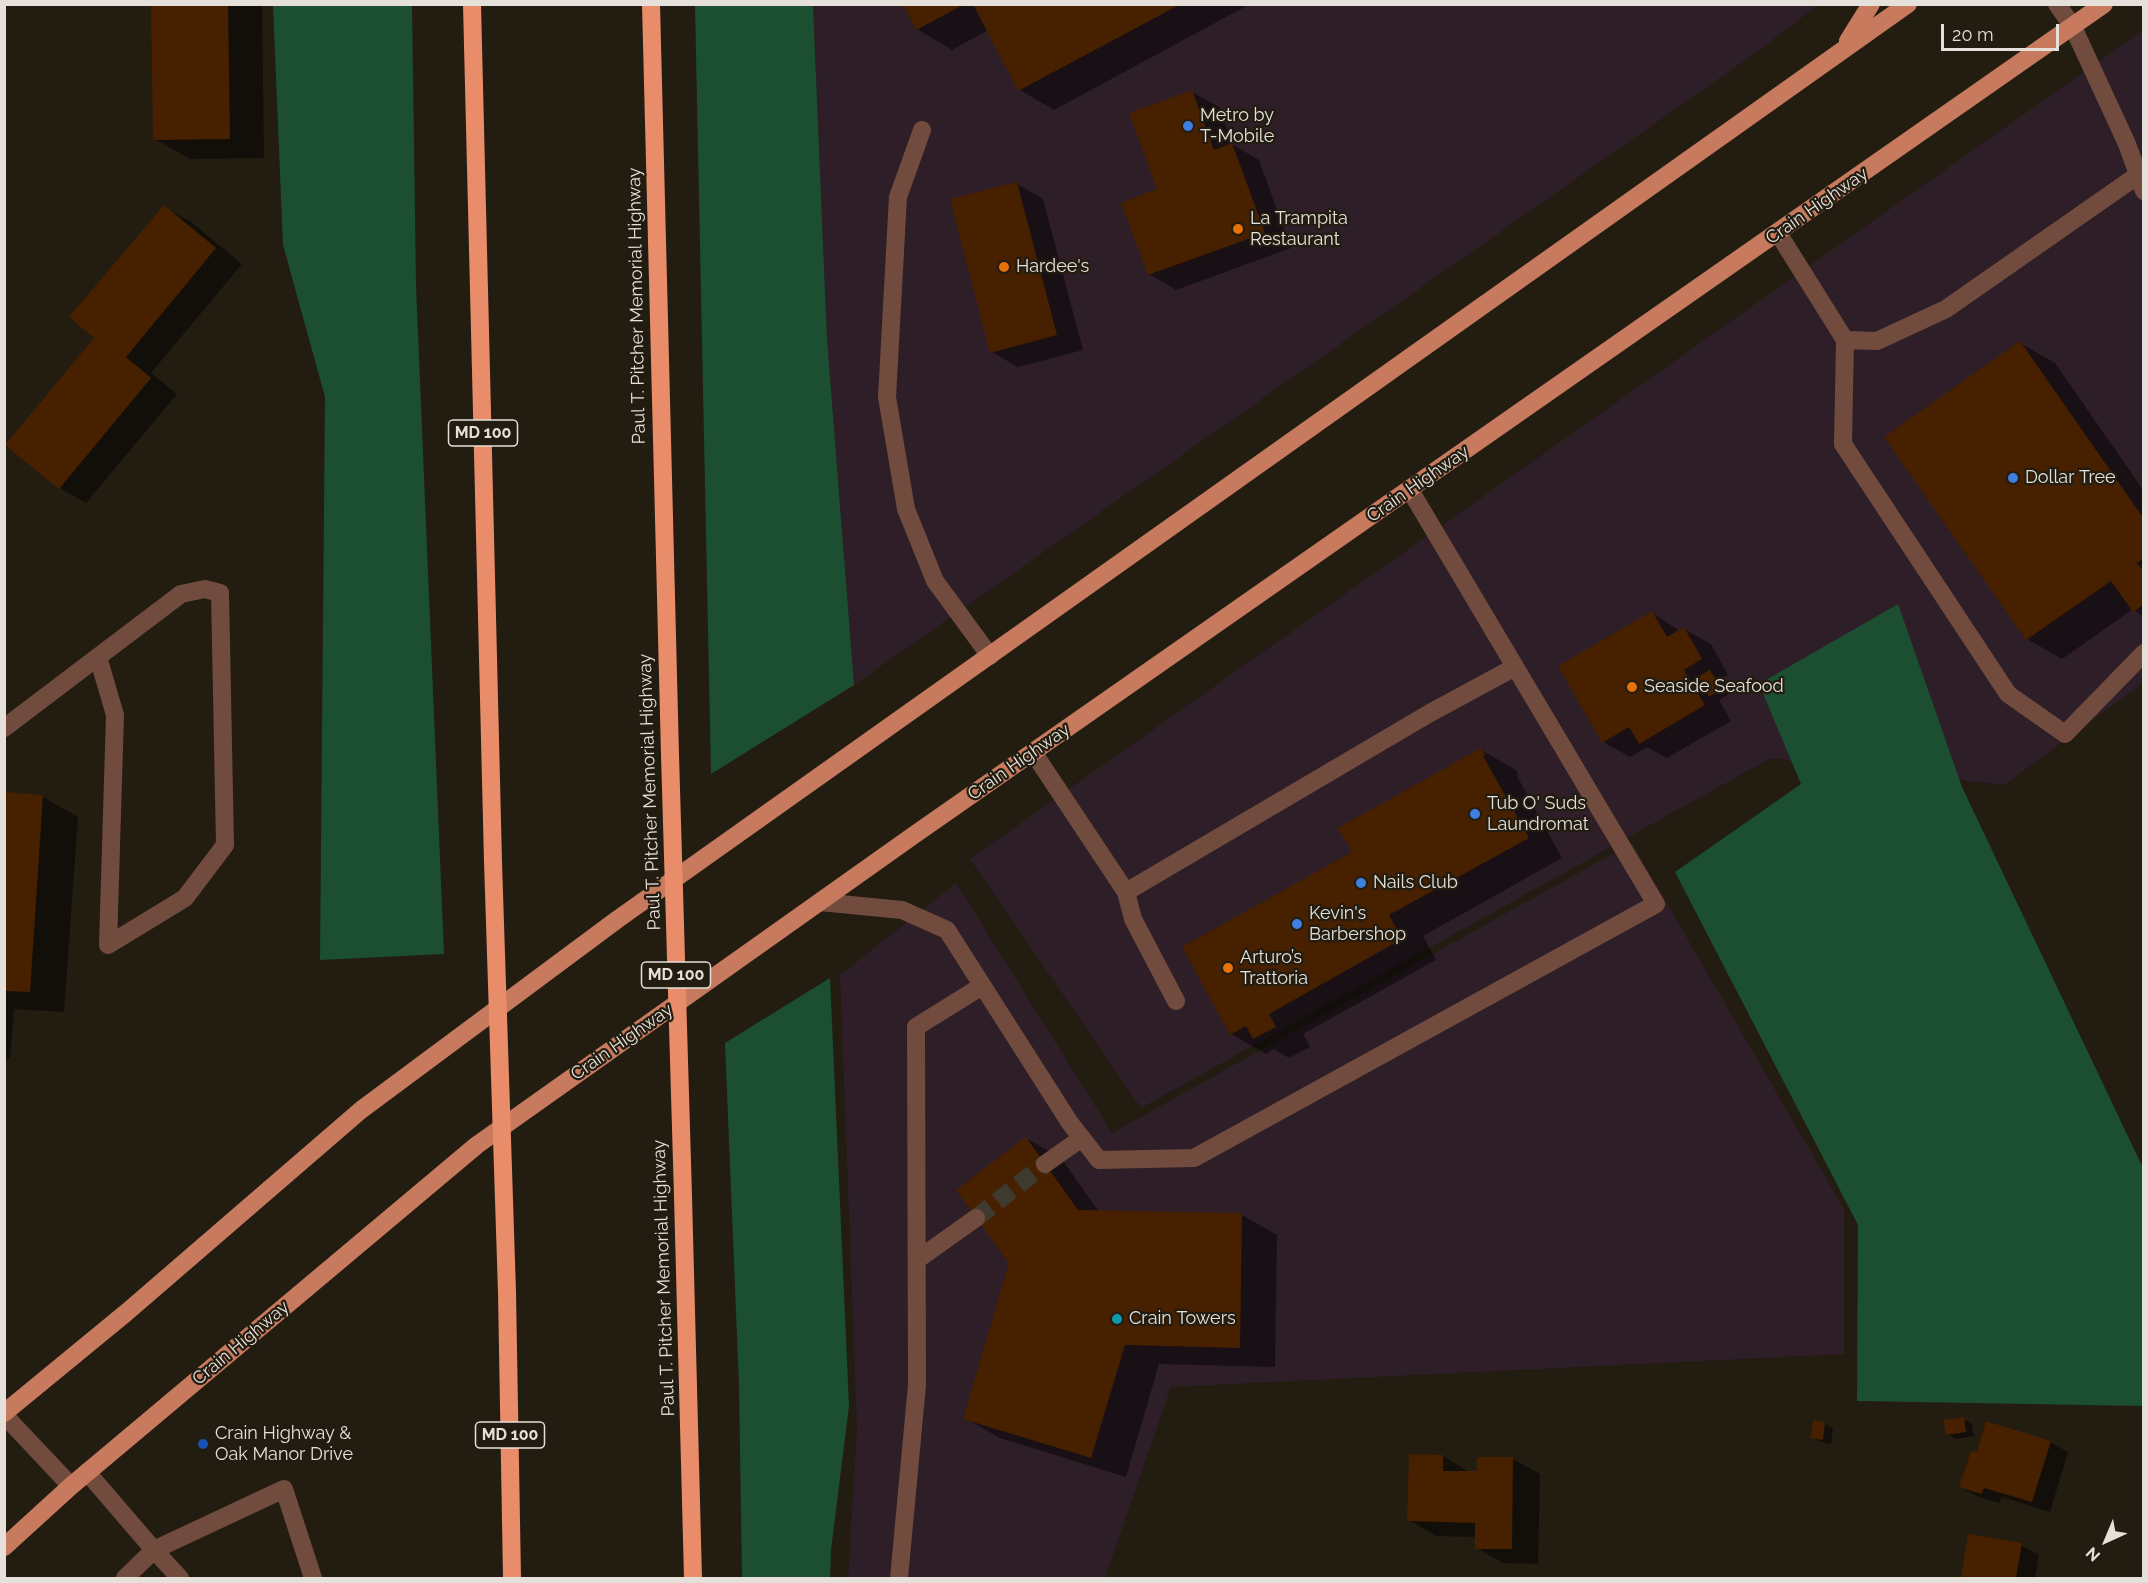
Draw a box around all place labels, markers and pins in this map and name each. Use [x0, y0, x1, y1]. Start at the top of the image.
place label: Metro by T-Mobile [1200, 105, 1274, 148]
marker: Metro by T-Mobile [1181, 119, 1195, 133]
place label: La Trampita Restaurant [1250, 208, 1348, 250]
marker: La Trampita Restaurant [1231, 222, 1245, 236]
place label: Hardee's [1016, 256, 1089, 278]
marker: Hardee's [997, 260, 1011, 274]
place label: Dollar Tree [2025, 467, 2116, 489]
marker: Dollar Tree [2006, 471, 2020, 485]
place label: Seaside Seafood [1644, 676, 1784, 698]
marker: Seaside Seafood [1625, 680, 1639, 694]
place label: Tub O' Suds Laundromat [1487, 793, 1589, 836]
marker: Tub O' Suds Laundromat [1468, 807, 1482, 821]
place label: Nails Club [1373, 872, 1458, 894]
marker: Nails Club [1354, 876, 1368, 890]
place label: Kevin's Barbershop [1309, 903, 1406, 946]
marker: Kevin's Barbershop [1290, 917, 1304, 931]
place label: Arturo’s Trattoria [1240, 947, 1308, 990]
marker: Arturo’s Trattoria [1221, 961, 1235, 975]
place label: Crain Towers [1129, 1308, 1236, 1330]
marker: Crain Towers [1110, 1312, 1124, 1326]
place label: Crain Highway & Oak Manor Drive [215, 1423, 353, 1466]
marker: Crain Highway & Oak Manor Drive [196, 1437, 210, 1451]

